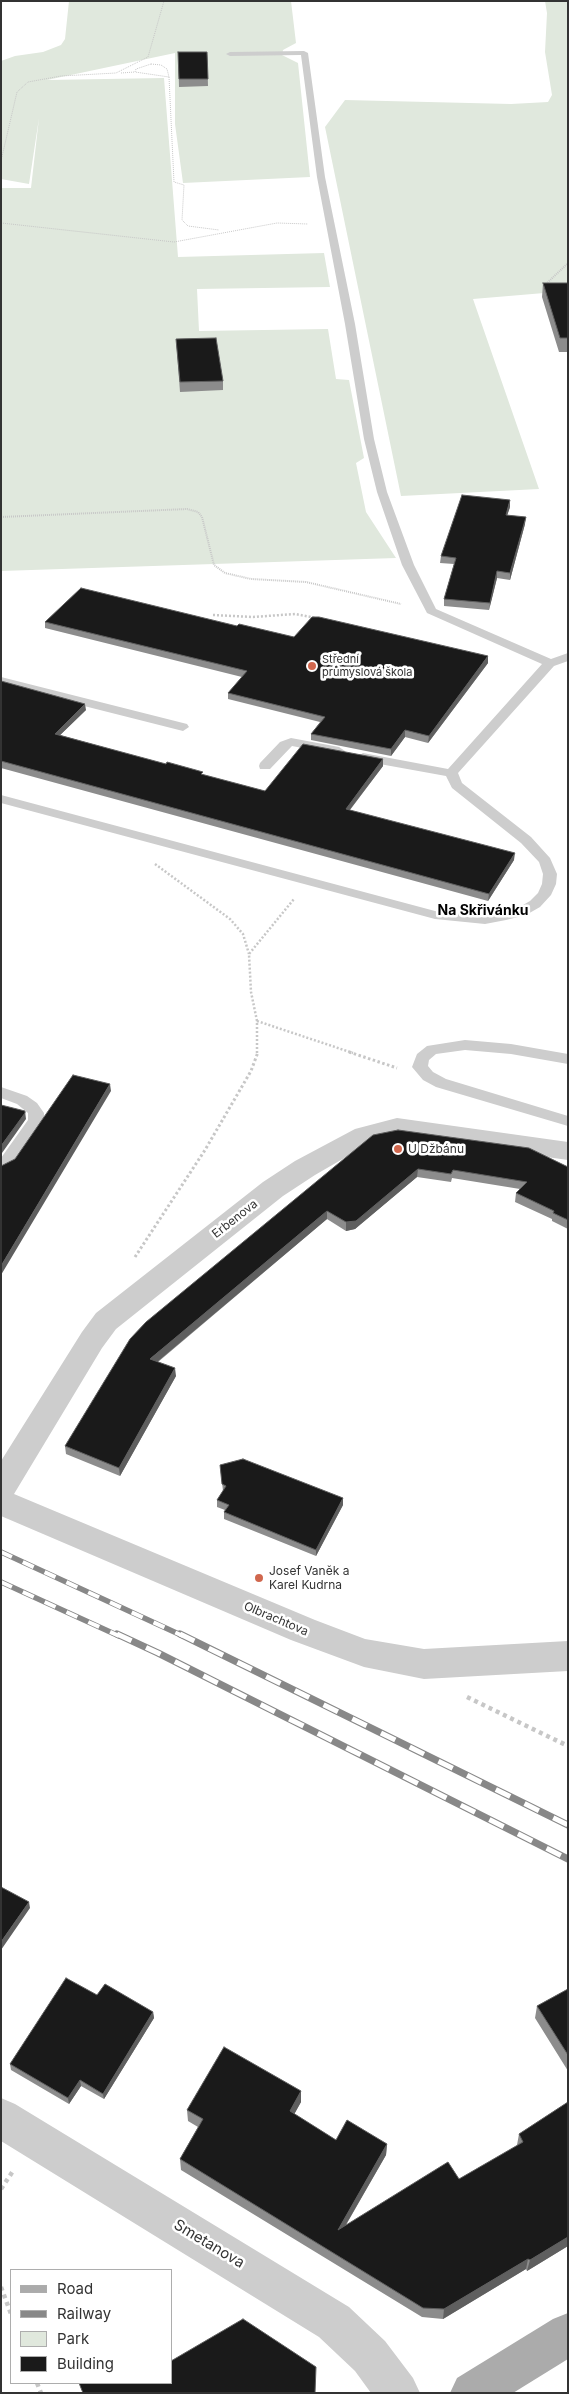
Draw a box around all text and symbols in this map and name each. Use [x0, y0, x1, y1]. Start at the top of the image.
place label: Střední průmyslová škola [322, 653, 412, 679]
marker: Střední průmyslová škola [306, 660, 318, 672]
district label: Na Skřivánku [438, 903, 528, 919]
place label: U Džbánu [408, 1142, 464, 1156]
marker: U Džbánu [392, 1143, 404, 1155]
street label: Erbenova [209, 1197, 261, 1241]
place label: Josef Vaněk a Karel Kudrna [269, 1564, 349, 1592]
marker: Josef Vaněk a Karel Kudrna [253, 1572, 265, 1584]
street label: Olbrachtova [242, 1599, 310, 1639]
street label: Smetanova [170, 2216, 248, 2272]
legend [10, 2269, 172, 2384]
text: Road [57, 2279, 93, 2298]
text: Railway [57, 2304, 111, 2323]
text: Park [57, 2329, 89, 2348]
text: Building [57, 2354, 114, 2373]

